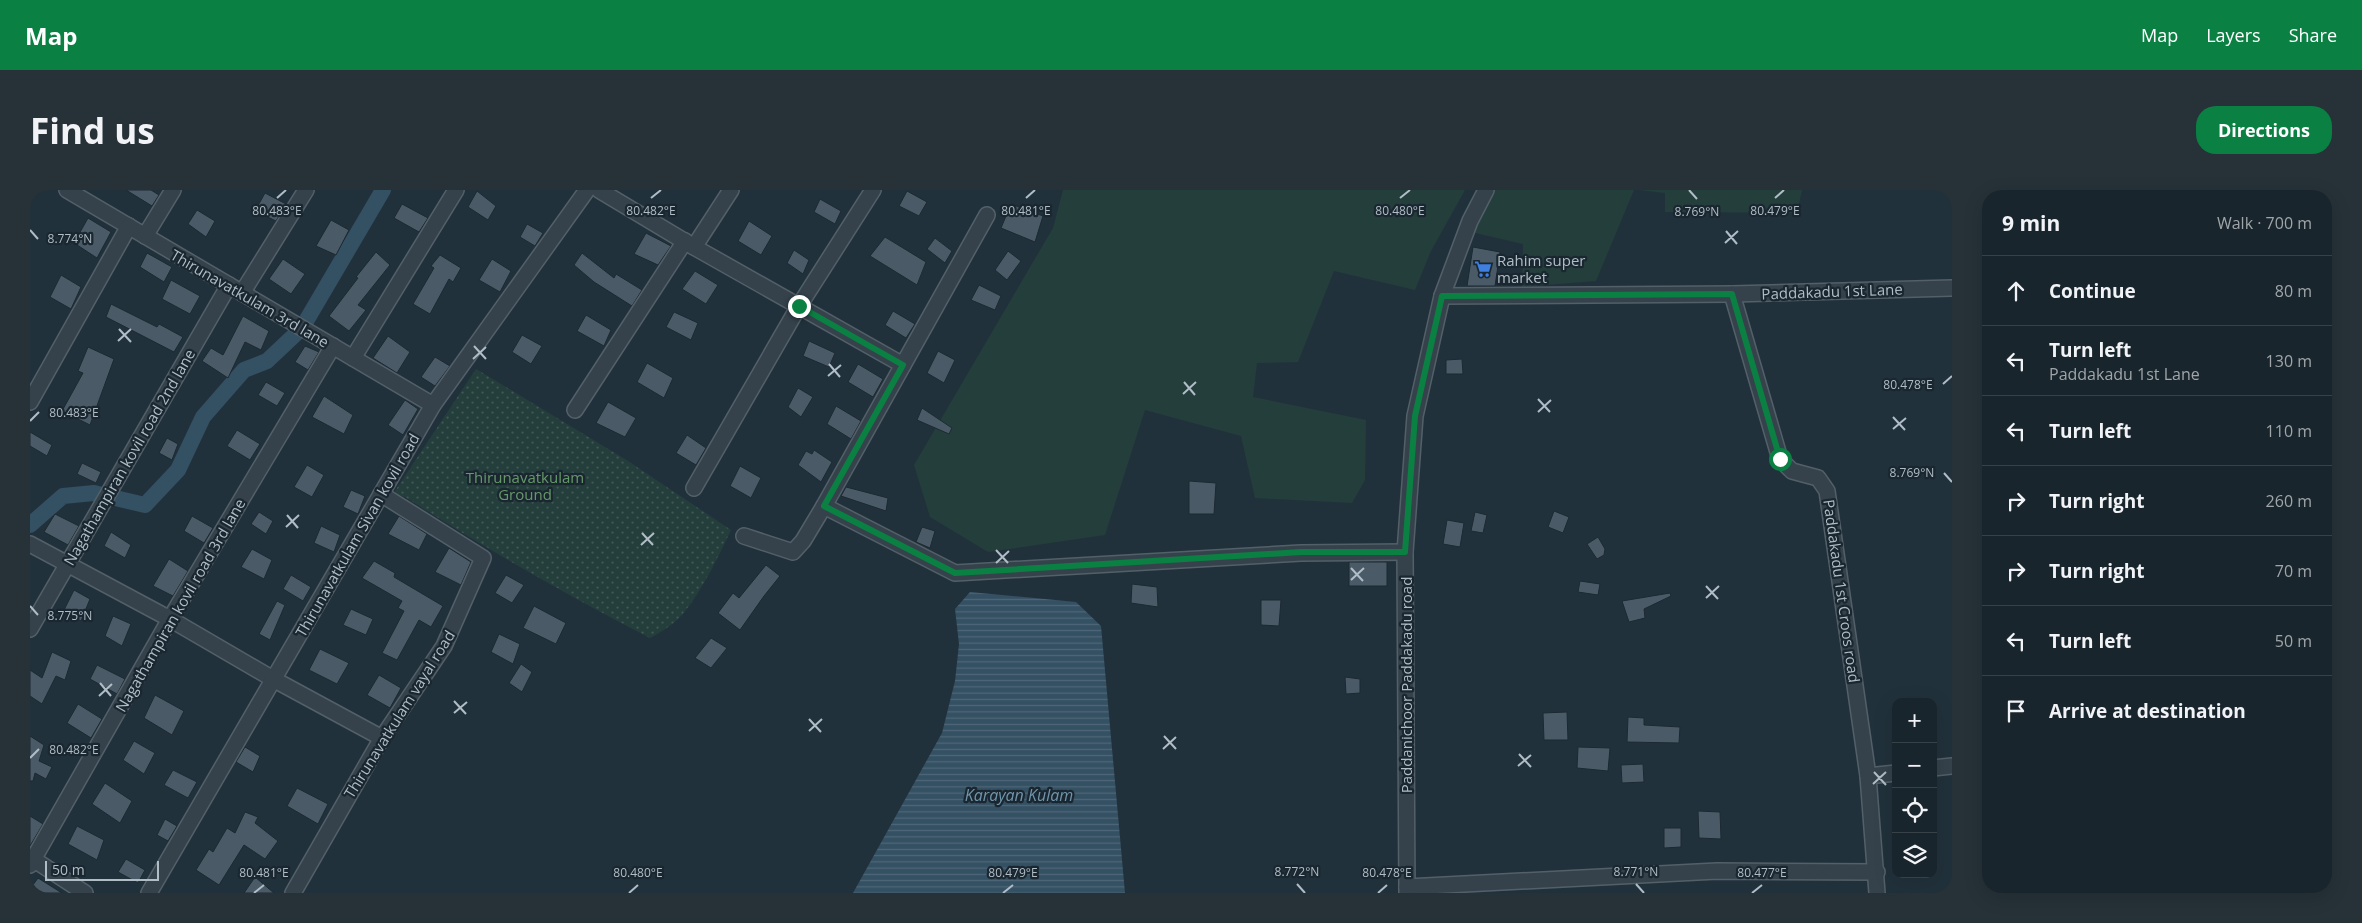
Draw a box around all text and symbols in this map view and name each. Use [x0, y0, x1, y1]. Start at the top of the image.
text: Map [25, 19, 77, 52]
text: Map [2141, 23, 2178, 47]
text: Layers [2206, 23, 2261, 47]
text: Share [2289, 23, 2337, 47]
button: Directions [2196, 106, 2332, 154]
text: Find us [30, 107, 155, 154]
text: 80.483°E [252, 202, 302, 219]
text: 80.482°E [626, 202, 676, 219]
text: 80.481°E [1001, 202, 1051, 219]
text: 80.480°E [1375, 202, 1425, 219]
text: 80.479°E [1750, 202, 1800, 219]
text: 8.769°N [1675, 203, 1719, 220]
text: 9 min [2002, 209, 2060, 237]
text: Walk · 700 m [2217, 212, 2312, 234]
text: 8.774°N [48, 230, 92, 247]
street label: Thirunavatkulam 3rd lane [167, 244, 333, 352]
place label: Rahim super market [1497, 250, 1585, 287]
supermarket icon: Rahim super market [1473, 259, 1493, 279]
icon: ahead [2002, 277, 2030, 305]
text: Continue [2049, 278, 2136, 304]
street label: Paddakadu 1st Lane [1761, 279, 1903, 303]
text: 80 m [2275, 280, 2312, 302]
route end [788, 295, 811, 318]
text: Turn left [2049, 337, 2131, 363]
street label: Nagathampiran kovil road 2nd lane [59, 345, 199, 569]
icon: left [2002, 347, 2030, 375]
text: 130 m [2266, 350, 2312, 372]
text: Paddakadu 1st Lane [2049, 363, 2200, 385]
text: 80.478°E [1883, 376, 1933, 393]
text: 80.483°E [49, 404, 99, 421]
icon: left [2002, 417, 2030, 445]
text: Turn left [2049, 418, 2131, 444]
text: 110 m [2266, 420, 2312, 442]
street label: Thirunavatkulam Sivan kovil road [290, 430, 424, 640]
route start [1769, 448, 1792, 471]
text: 8.769°N [1890, 464, 1934, 481]
park label: Thirunavatkulam Ground [466, 467, 584, 504]
icon: right [2002, 487, 2030, 515]
text: Turn right [2049, 488, 2144, 514]
text: 260 m [2266, 490, 2312, 512]
street label: Nagathampiran kovil road 3rd lane [110, 495, 250, 715]
street label: Paddakadu 1st Croos road [1819, 498, 1865, 684]
icon: right [2002, 557, 2030, 585]
text: Turn right [2049, 558, 2144, 584]
text: 70 m [2275, 560, 2312, 582]
street label: Paddanichoor Paddakadu road [1396, 577, 1416, 793]
text: 8.775°N [48, 607, 92, 624]
street label: Thirunavatkulam vayal road [339, 626, 459, 802]
icon: left [2002, 627, 2030, 655]
text: Turn left [2049, 628, 2131, 654]
text: 50 m [2275, 630, 2312, 652]
icon: arrive [2002, 697, 2030, 725]
map controls [1892, 698, 1937, 878]
button: + [1892, 698, 1937, 743]
text: Arrive at destination [2049, 698, 2246, 724]
text: 80.482°E [49, 741, 99, 758]
button: − [1892, 743, 1937, 788]
water label: Karayan Kulam [965, 784, 1073, 806]
button: locate [1892, 788, 1937, 833]
button: layers [1892, 833, 1937, 878]
scale bar [45, 858, 159, 881]
text: 50 m [52, 860, 85, 879]
text: 8.772°N [1275, 863, 1319, 880]
text: 8.771°N [1614, 863, 1658, 880]
text: 80.481°E [239, 864, 289, 881]
text: 80.480°E [613, 864, 663, 881]
text: 80.479°E [988, 864, 1038, 881]
text: 80.478°E [1362, 864, 1412, 881]
text: 80.477°E [1737, 864, 1787, 881]

